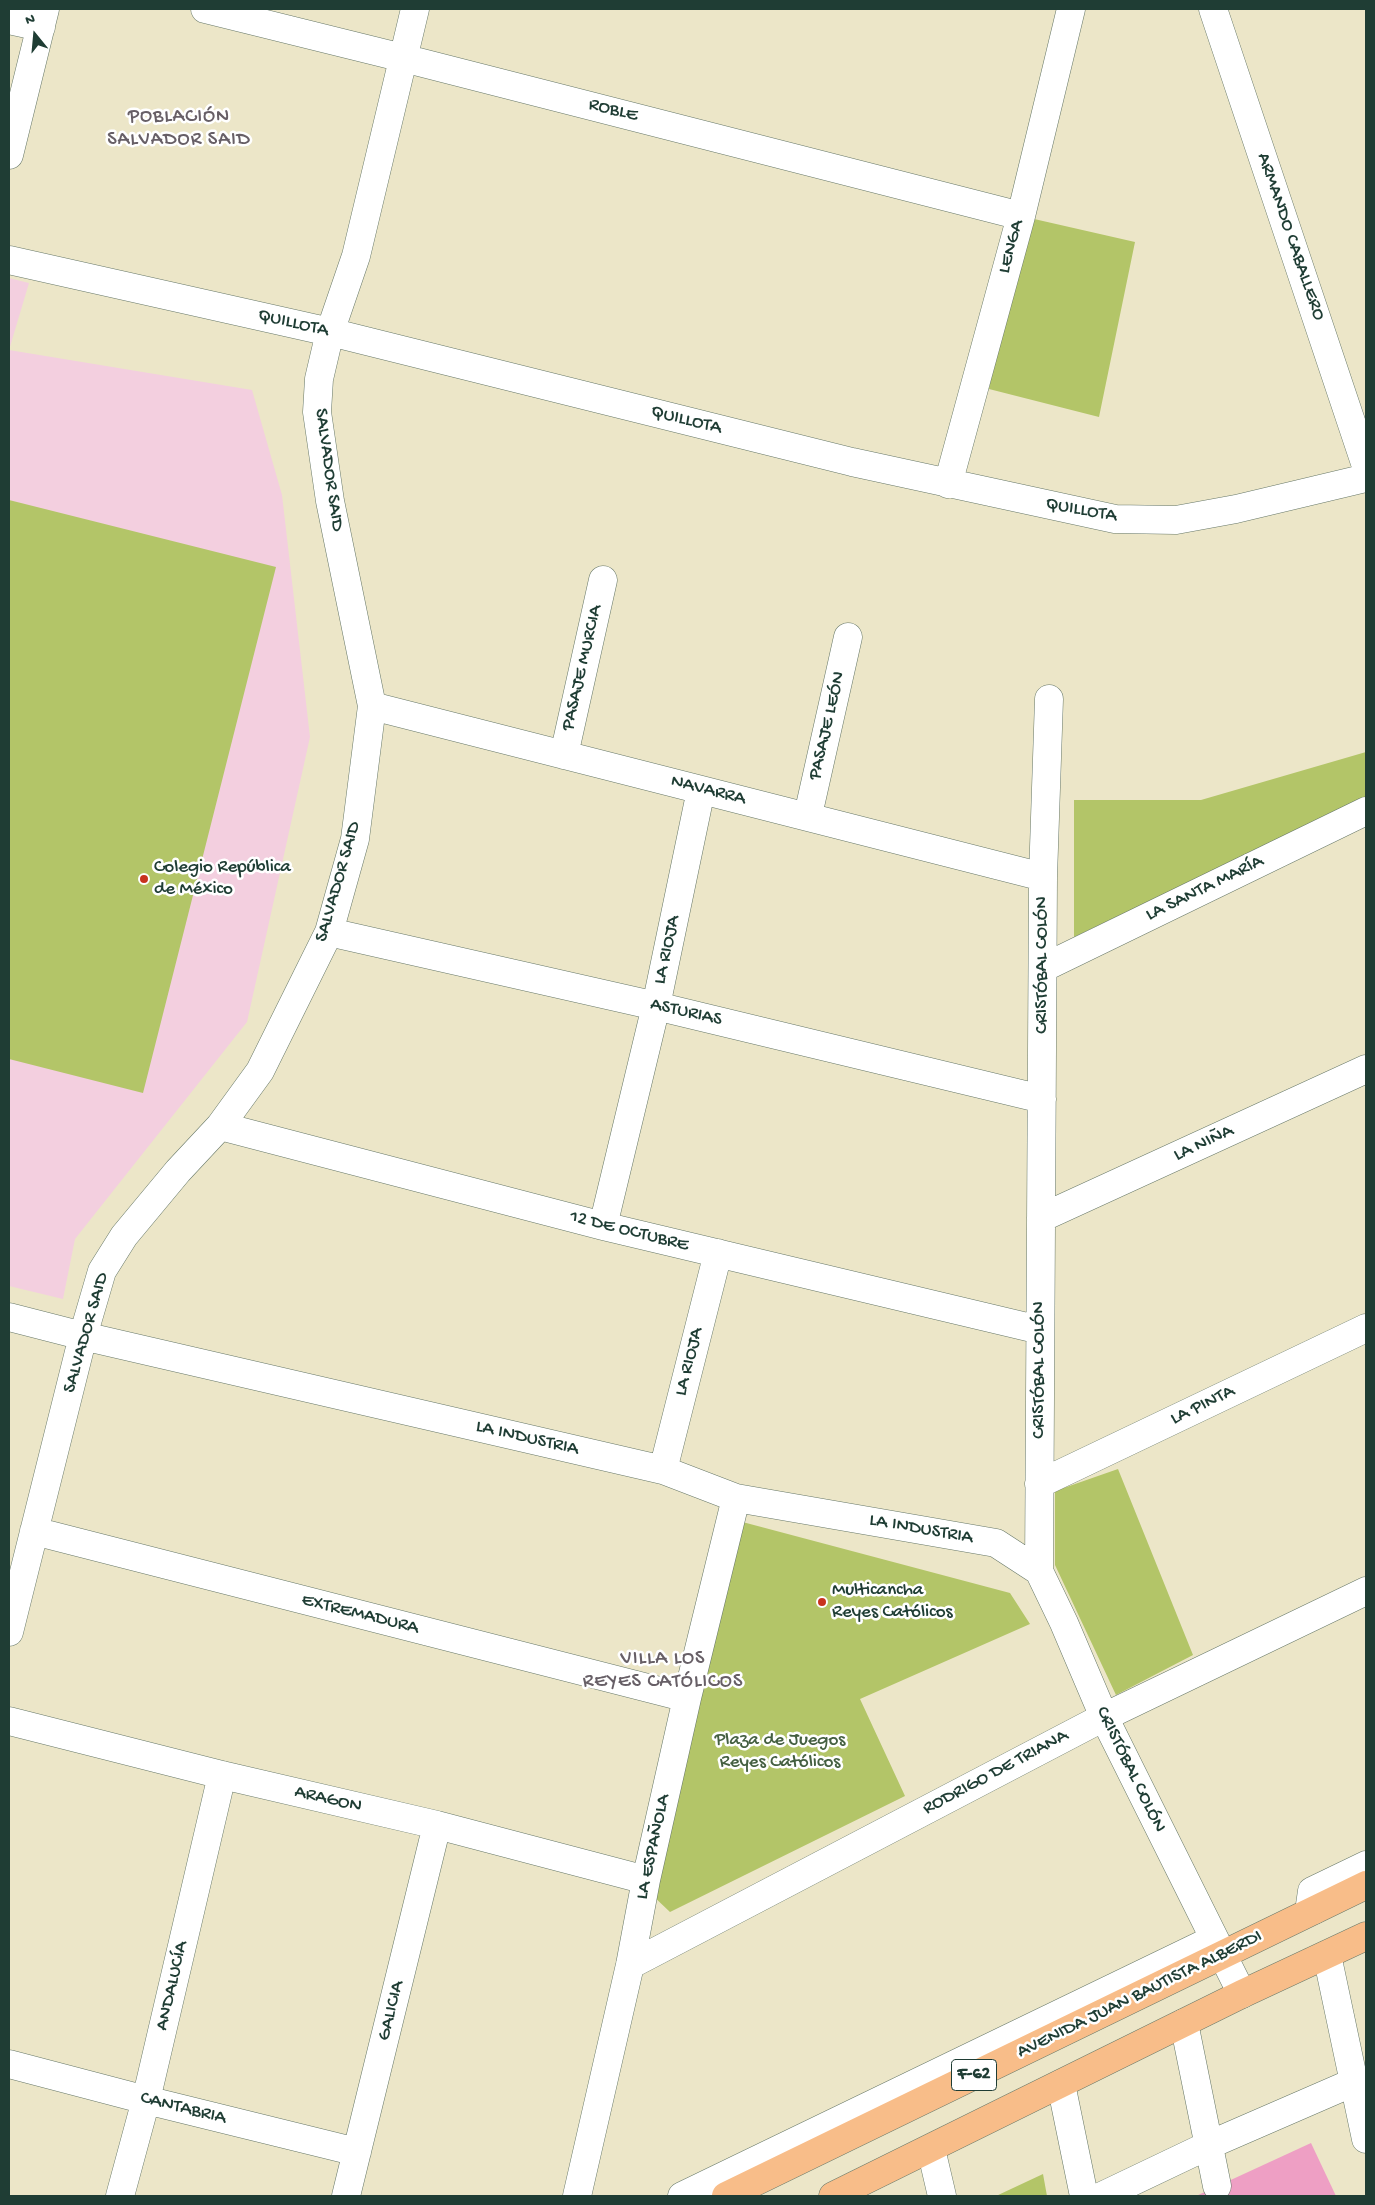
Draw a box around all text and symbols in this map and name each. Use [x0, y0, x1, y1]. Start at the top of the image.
north arrow [10, 10, 60, 60]
text: N [24, 11, 37, 30]
street label: ROBLE [586, 94, 640, 128]
district label: POBLACIÓN SALVADOR SAID [106, 106, 252, 153]
street label: ARMANDO CABALLERO [1251, 150, 1329, 324]
street label: LENGA [994, 218, 1030, 276]
street label: QUILLOTA [255, 305, 331, 343]
street label: QUILLOTA [648, 401, 724, 441]
street label: SALVADOR SAID [308, 407, 348, 533]
street label: QUILLOTA [1043, 494, 1119, 528]
street label: PASAJE MURCIA [557, 603, 609, 733]
street label: PASAJE LEÓN [804, 669, 852, 783]
street label: NAVARRA [668, 771, 748, 811]
street label: SALVADOR SAID [311, 819, 367, 945]
street label: LA SANTA MARÍA [1142, 851, 1268, 927]
place label: Colegio República de México [154, 857, 291, 901]
marker: Colegio República de México [138, 873, 150, 885]
street label: CRISTÓBAL COLÓN [1032, 896, 1054, 1034]
street label: LA RIOJA [650, 913, 686, 987]
street label: ASTURIAS [648, 994, 724, 1032]
street label: LA NIÑA [1171, 1120, 1237, 1168]
street label: 12 DE OCTUBRE [567, 1206, 691, 1258]
street label: SALVADOR SAID [59, 1270, 115, 1396]
street label: CRISTÓBAL COLÓN [1029, 1301, 1051, 1439]
street label: LA RIOJA [670, 1325, 710, 1399]
street label: LA PINTA [1167, 1381, 1239, 1431]
street label: LA INDUSTRIA [473, 1416, 581, 1462]
street label: LA INDUSTRIA [867, 1510, 975, 1550]
place label: Multicancha Reyes Católicos [832, 1580, 952, 1624]
street label: EXTREMADURA [299, 1589, 421, 1641]
marker: Multicancha Reyes Católicos [816, 1596, 828, 1608]
district label: VILLA LOS REYES CATÓLICOS [581, 1648, 745, 1695]
street label: CRISTÓBAL COLÓN [1090, 1703, 1170, 1837]
street label: RODRIGO DE TRIANA [919, 1725, 1073, 1821]
park label: Plaza de Juegos Reyes Católicos [715, 1730, 845, 1774]
street label: ARAGON [292, 1781, 364, 1819]
street label: LA ESPAÑOLA [632, 1792, 676, 1902]
street label: AVENIDA JUAN BAUTISTA ALBERDI [1014, 1926, 1266, 2064]
street label: ANDALUCÍA [152, 1939, 194, 2033]
street label: GALICIA [374, 1979, 410, 2043]
road number: F-62 [952, 2060, 996, 2090]
street label: CANTABRIA [138, 2087, 228, 2131]

